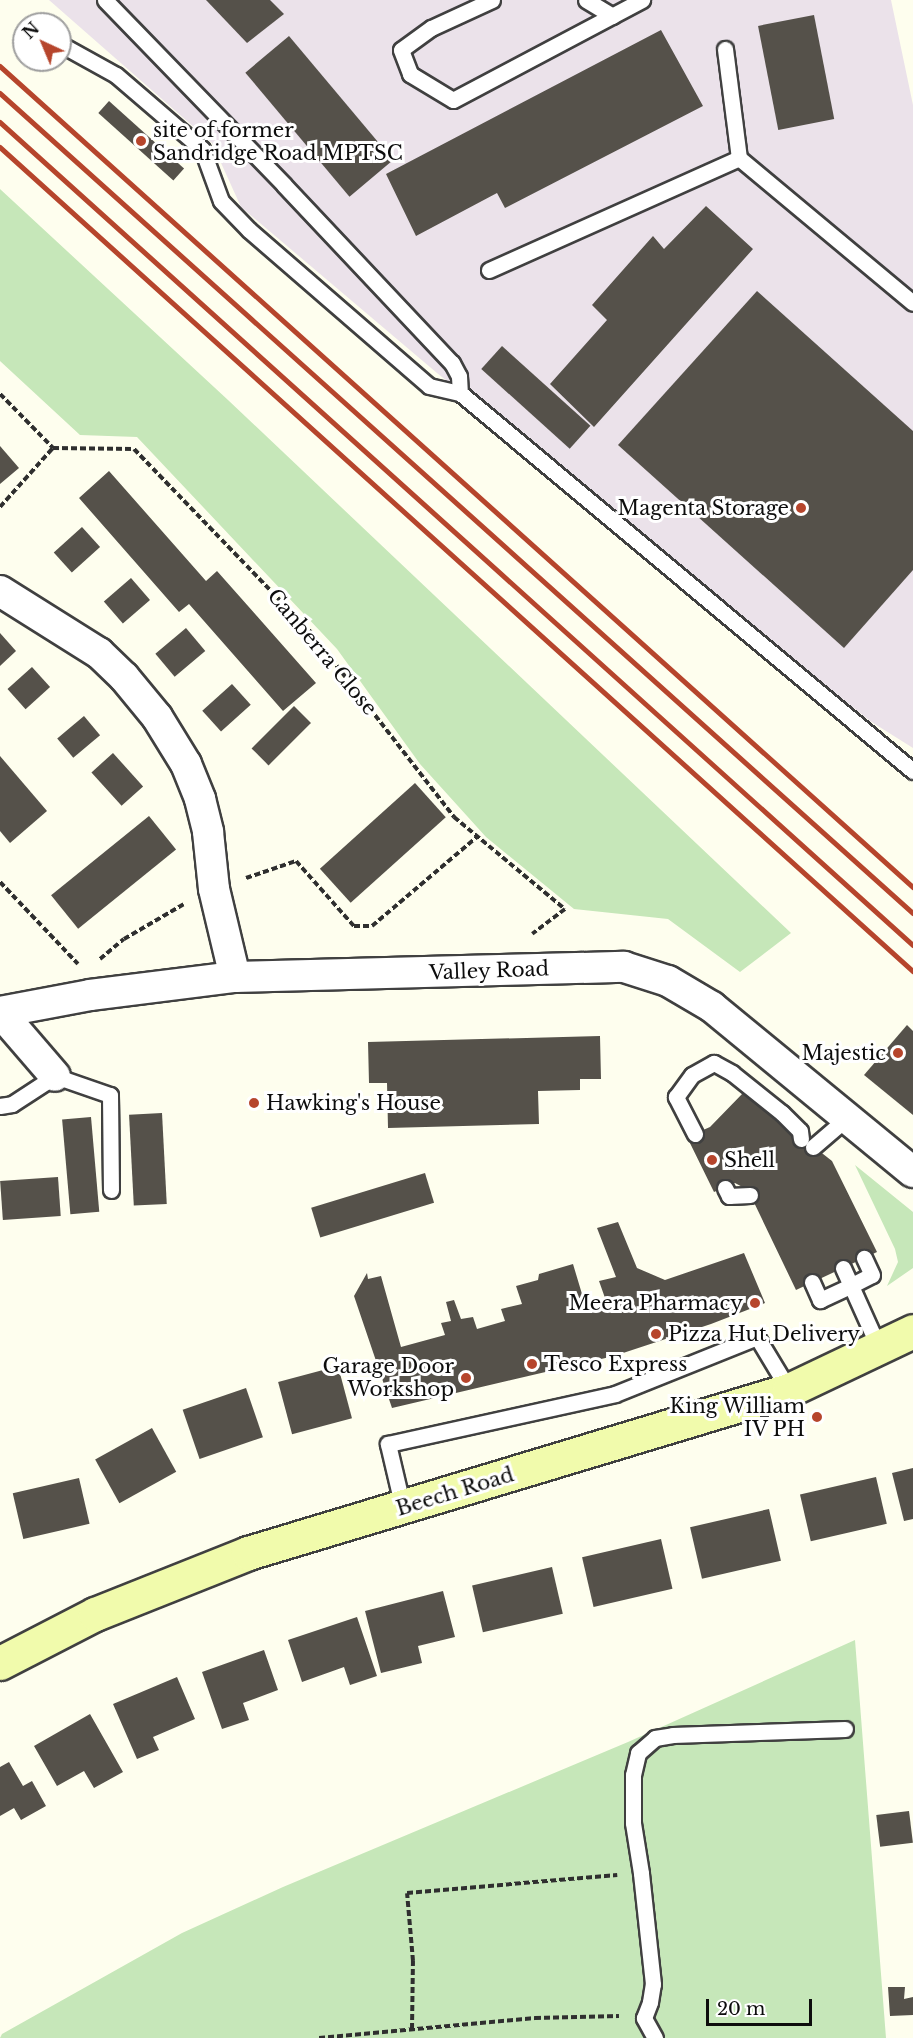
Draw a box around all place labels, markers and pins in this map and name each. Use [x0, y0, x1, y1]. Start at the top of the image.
place label: site of former Sandridge Road MPTSC [153, 118, 403, 165]
marker: site of former Sandridge Road MPTSC [134, 134, 148, 148]
place label: Magenta Storage [617, 496, 789, 520]
marker: Magenta Storage [794, 501, 808, 515]
place label: Majestic [801, 1041, 886, 1065]
marker: Majestic [891, 1046, 905, 1060]
place label: Hawking's House [266, 1091, 441, 1115]
marker: Hawking's House [247, 1096, 261, 1110]
place label: Shell [724, 1148, 775, 1172]
marker: Shell [705, 1153, 719, 1167]
place label: Meera Pharmacy [568, 1291, 743, 1315]
marker: Meera Pharmacy [748, 1296, 762, 1310]
place label: Pizza Hut Delivery [668, 1322, 860, 1346]
marker: Pizza Hut Delivery [649, 1327, 663, 1341]
place label: Tesco Express [544, 1352, 687, 1376]
place label: Garage Door Workshop [322, 1354, 454, 1401]
marker: Tesco Express [525, 1357, 539, 1371]
marker: Garage Door Workshop [459, 1371, 473, 1385]
place label: King William IV PH [669, 1394, 805, 1441]
marker: King William IV PH [810, 1410, 824, 1424]

